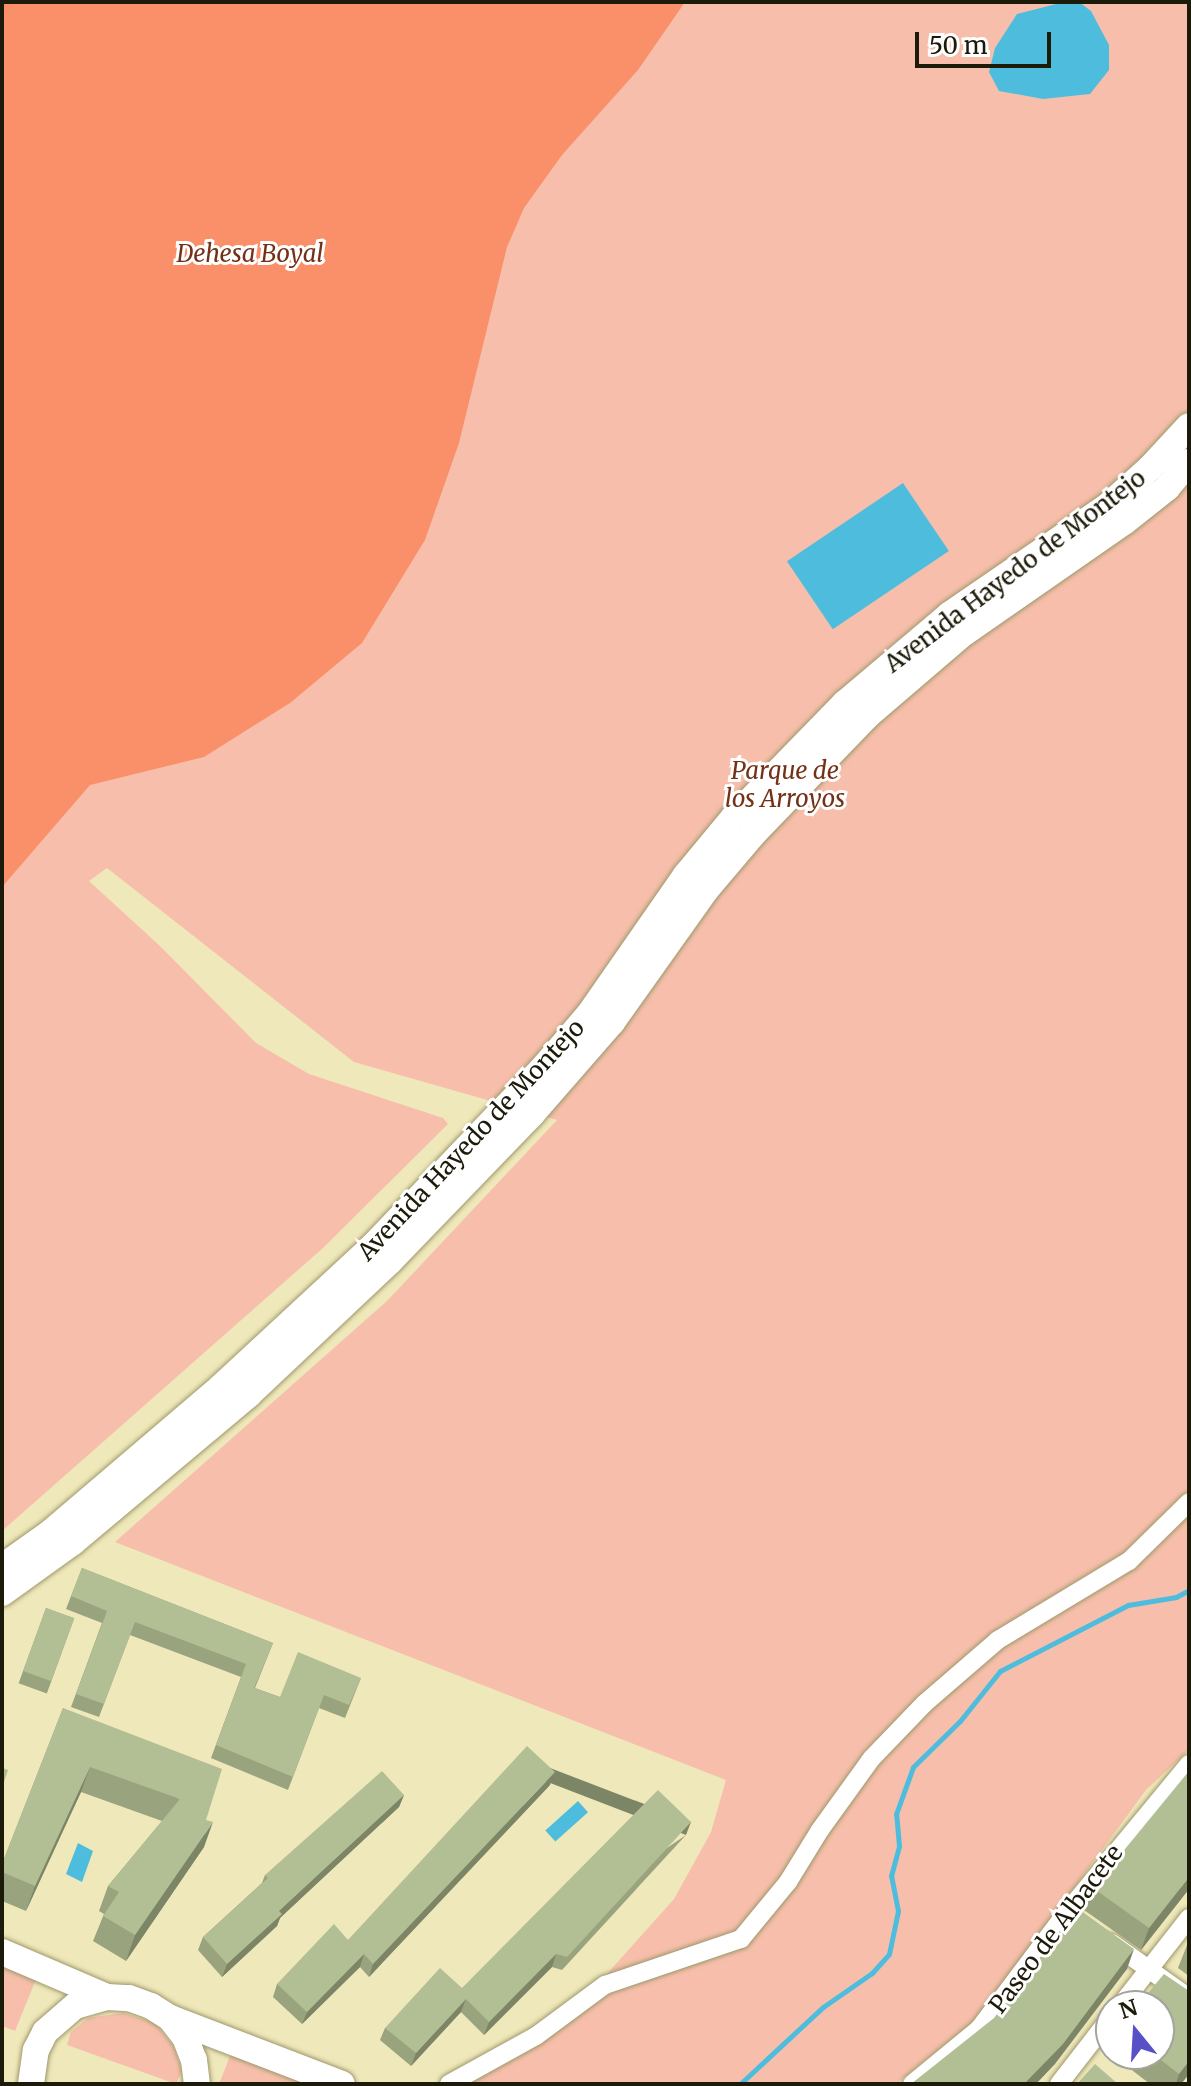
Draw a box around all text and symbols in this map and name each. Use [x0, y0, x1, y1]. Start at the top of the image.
scale bar [919, 16, 1055, 66]
text: 50 m [929, 30, 988, 61]
park label: Dehesa Boyal [176, 240, 324, 268]
street label: Avenida Hayedo de Montejo [879, 463, 1151, 679]
park label: Parque de los Arroyos [725, 757, 845, 813]
street label: Avenida Hayedo de Montejo [352, 1013, 590, 1267]
street label: Paseo de Albacete [983, 1839, 1129, 2019]
north arrow [1095, 1990, 1175, 2070]
text: N [1116, 1993, 1141, 2025]

